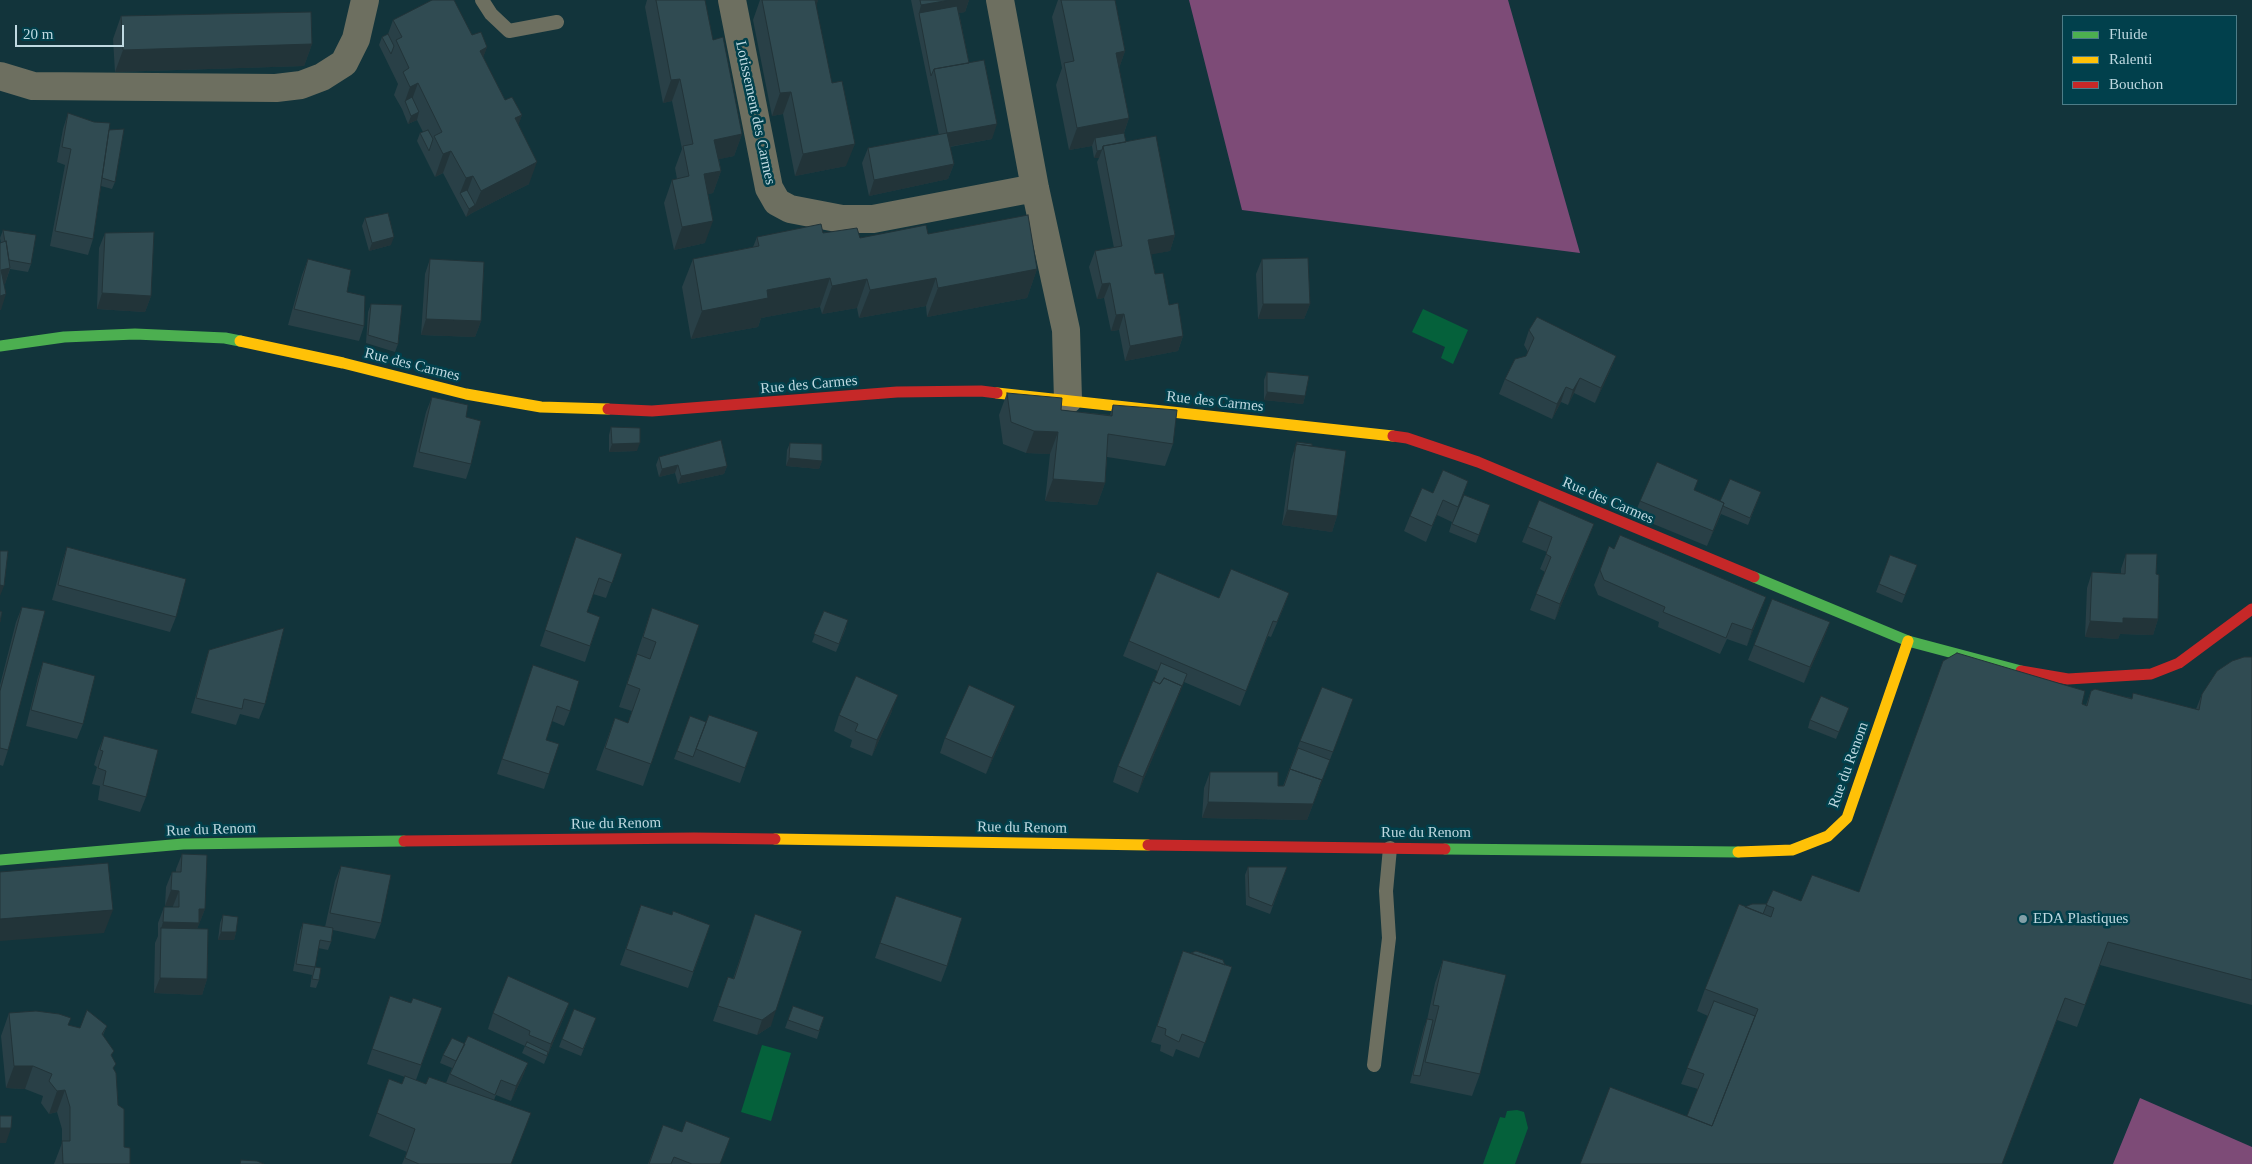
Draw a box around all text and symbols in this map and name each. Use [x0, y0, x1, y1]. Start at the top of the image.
scale bar [18, 15, 126, 47]
legend [2062, 15, 2237, 105]
text: 20 m [23, 26, 53, 42]
text: Fluide [2109, 26, 2147, 42]
street label: Lotissement des Carmes [731, 39, 779, 187]
text: Ralenti [2109, 51, 2152, 67]
text: Bouchon [2109, 76, 2163, 92]
street label: Rue des Carmes [363, 344, 461, 386]
street label: Rue des Carmes [760, 372, 858, 398]
street label: Rue des Carmes [1166, 388, 1264, 416]
street label: Rue des Carmes [1560, 474, 1656, 528]
street label: Rue du Renom [1825, 720, 1873, 810]
street label: Rue du Renom [571, 814, 661, 834]
street label: Rue du Renom [977, 818, 1067, 838]
street label: Rue du Renom [166, 819, 256, 841]
street label: Rue du Renom [1381, 824, 1471, 842]
place label: EDA Plastiques [2033, 910, 2128, 928]
marker: EDA Plastiques [2017, 913, 2029, 925]

